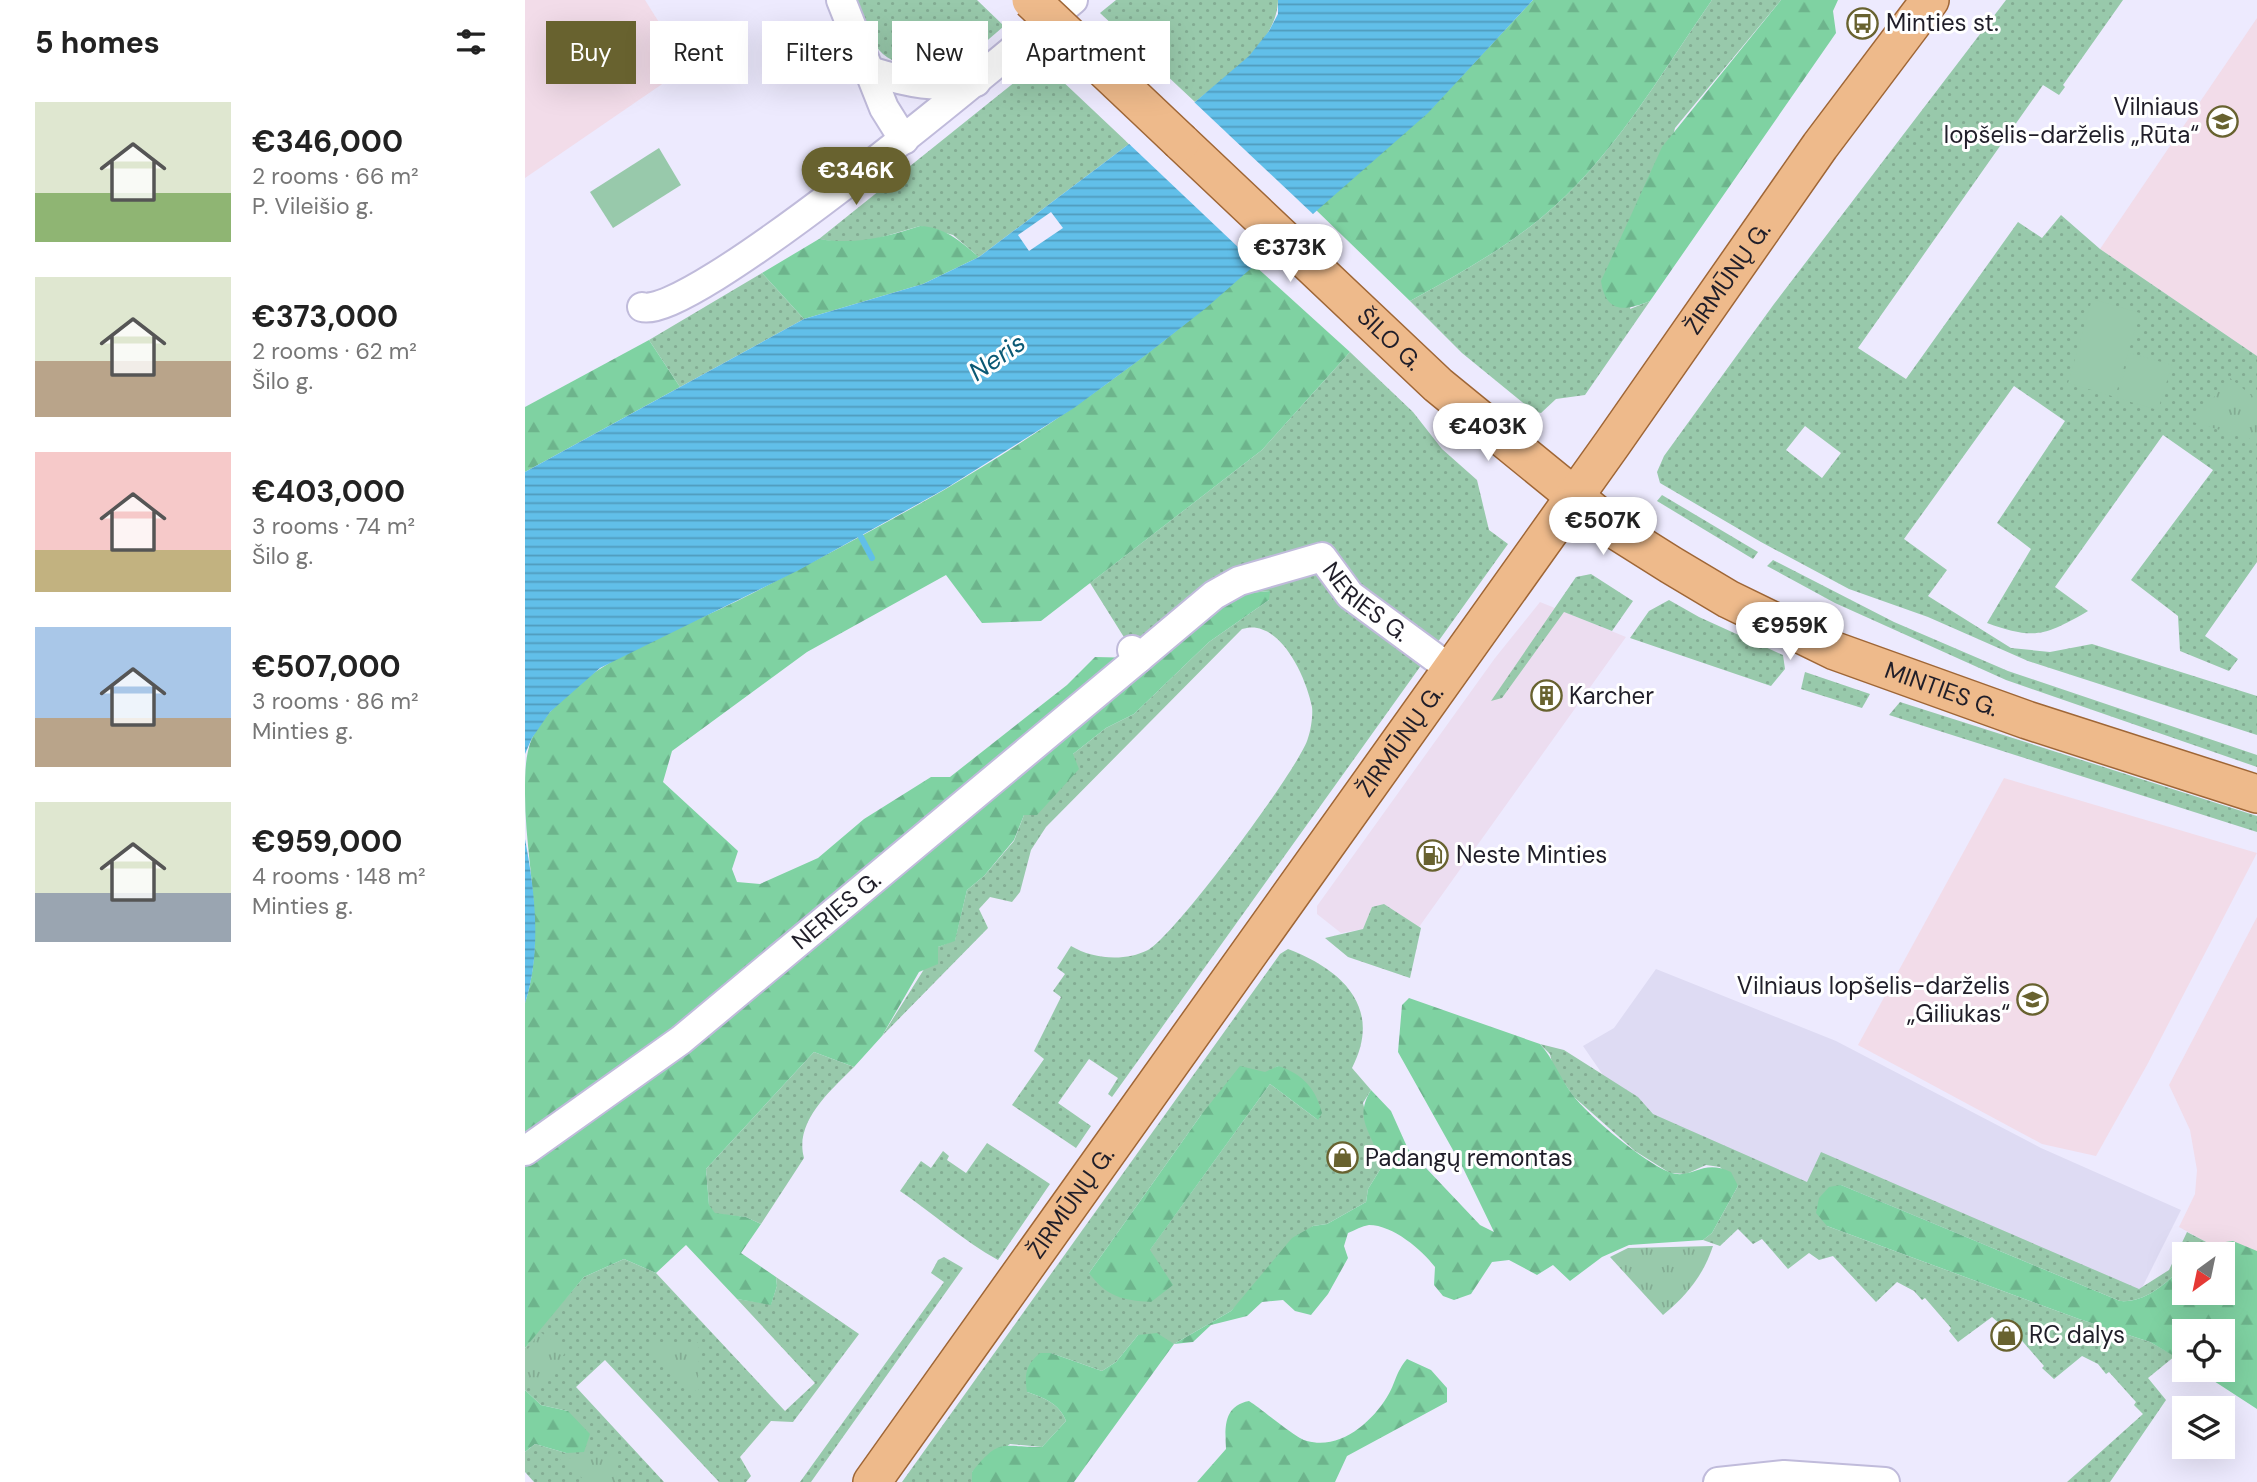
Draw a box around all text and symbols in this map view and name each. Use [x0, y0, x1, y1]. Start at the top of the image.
bus stop icon: Minties st. [1846, 6, 1880, 40]
place label: Minties st. [1886, 7, 1999, 38]
chip: Buy [546, 21, 636, 84]
chip: Rent [650, 21, 748, 84]
chip: Filters [762, 21, 878, 84]
chip: New [892, 21, 988, 84]
chip: Apartment [1002, 21, 1170, 84]
text: 5 homes [35, 23, 160, 62]
icon: filters [452, 23, 490, 61]
place label: Vilniaus lopšelis-darželis „Rūta“ [1944, 91, 2199, 150]
school or university icon: Vilniaus lopšelis-darželis „Rūta“ [2205, 104, 2239, 138]
text: €346,000 [252, 122, 403, 161]
icon: home [91, 130, 175, 214]
pin: €346K [807, 148, 905, 207]
text: €346K [818, 155, 894, 185]
text: 2 rooms · 66 m² [252, 161, 419, 191]
text: P. Vileišio g. [252, 191, 373, 221]
street label: ŽIRMŪNŲ G. [1677, 216, 1777, 340]
pin: €373K [1241, 224, 1339, 284]
text: €373K [1254, 232, 1326, 262]
text: €373,000 [252, 297, 398, 336]
street label: ŠILO G. [1351, 301, 1429, 377]
icon: home [91, 305, 175, 389]
water label: Neris [962, 325, 1032, 389]
text: 2 rooms · 62 m² [252, 336, 417, 366]
text: Šilo g. [252, 366, 313, 396]
pin: €403K [1439, 404, 1537, 463]
text: €403K [1449, 411, 1527, 441]
text: €403,000 [252, 472, 405, 511]
icon: home [91, 480, 175, 564]
pin: €507K [1554, 498, 1652, 557]
text: €507K [1565, 505, 1641, 535]
text: 3 rooms · 74 m² [252, 511, 415, 541]
text: Šilo g. [252, 541, 313, 571]
street label: NERIES G. [1316, 555, 1416, 648]
pin: €959K [1741, 602, 1839, 662]
text: €959K [1752, 610, 1828, 640]
text: €507,000 [252, 647, 401, 686]
street label: MINTIES G. [1881, 654, 2003, 723]
icon: home [91, 655, 175, 739]
street label: ŽIRMŪNŲ G. [1349, 679, 1450, 803]
building icon: Karcher [1529, 679, 1563, 713]
place label: Karcher [1569, 680, 1654, 711]
text: 3 rooms · 86 m² [252, 686, 419, 716]
text: Minties g. [252, 716, 353, 746]
text: €959,000 [252, 822, 403, 861]
icon: home [91, 830, 175, 914]
fuel station icon: Neste Minties [1416, 838, 1450, 872]
place label: Neste Minties [1456, 839, 1607, 870]
text: 4 rooms · 148 m² [252, 861, 426, 891]
street label: NERIES G. [785, 864, 887, 956]
text: Minties g. [252, 891, 353, 921]
place label: Vilniaus lopšelis-darželis „Giliukas“ [1737, 970, 2010, 1029]
school or university icon: Vilniaus lopšelis-darželis „Giliukas“ [2016, 983, 2050, 1017]
street label: ŽIRMŪNŲ G. [1020, 1140, 1121, 1265]
shop icon: Padangų remontas [1325, 1141, 1359, 1175]
place label: Padangų remontas [1365, 1142, 1573, 1173]
north arrow [2172, 1242, 2235, 1306]
map controls [2172, 1242, 2235, 1459]
shop icon: RC dalys [1989, 1318, 2023, 1352]
place label: RC dalys [2029, 1319, 2125, 1350]
button: locate [2172, 1319, 2235, 1382]
button: layers [2172, 1396, 2235, 1459]

